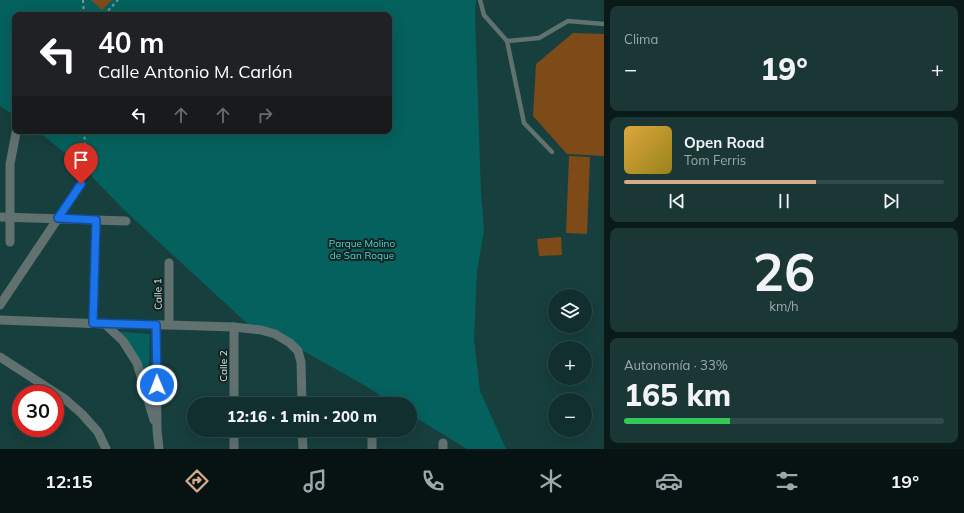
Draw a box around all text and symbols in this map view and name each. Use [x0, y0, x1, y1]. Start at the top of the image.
text: 40 m [98, 25, 164, 60]
icon: left [32, 28, 84, 80]
text: Clima [624, 31, 658, 47]
text: 19° [760, 50, 808, 88]
text: − [624, 55, 637, 83]
text: + [931, 55, 944, 83]
text: Calle Antonio M. Carlón [98, 60, 293, 83]
icon: left [128, 104, 150, 126]
icon: ahead [170, 104, 192, 126]
icon: ahead [212, 104, 234, 126]
icon: right [254, 104, 276, 126]
text: Open Road [684, 133, 764, 152]
pin [64, 143, 98, 184]
icon: arrive [70, 149, 92, 171]
text: Tom Ferris [684, 152, 746, 168]
icon: previous [666, 190, 688, 212]
icon: pause [773, 190, 795, 212]
icon: next [880, 190, 902, 212]
park label: Parque Molino de San Roque [329, 237, 395, 262]
text: 26 [753, 239, 815, 304]
street label: Calle 1 [151, 278, 165, 310]
map controls [548, 289, 592, 437]
button: layers [548, 289, 592, 333]
text: km/h [769, 298, 799, 314]
button: + [548, 341, 592, 385]
street label: Calle 2 [217, 350, 230, 382]
text: Autonomía · 33% [624, 357, 728, 373]
position arrow [136, 364, 178, 406]
text: 165 km [624, 376, 731, 414]
speed limit sign: 30 [12, 385, 64, 437]
button: − [548, 393, 592, 437]
text: 12:16 · 1 min · 200 m [227, 407, 377, 426]
icon: directions [183, 467, 211, 495]
icon: music [301, 467, 329, 495]
icon: phone [419, 467, 447, 495]
icon: climate [537, 467, 565, 495]
icon: car [655, 467, 683, 495]
icon: filters [773, 467, 801, 495]
text: 12:15 [45, 470, 93, 493]
text: 19° [891, 470, 919, 493]

